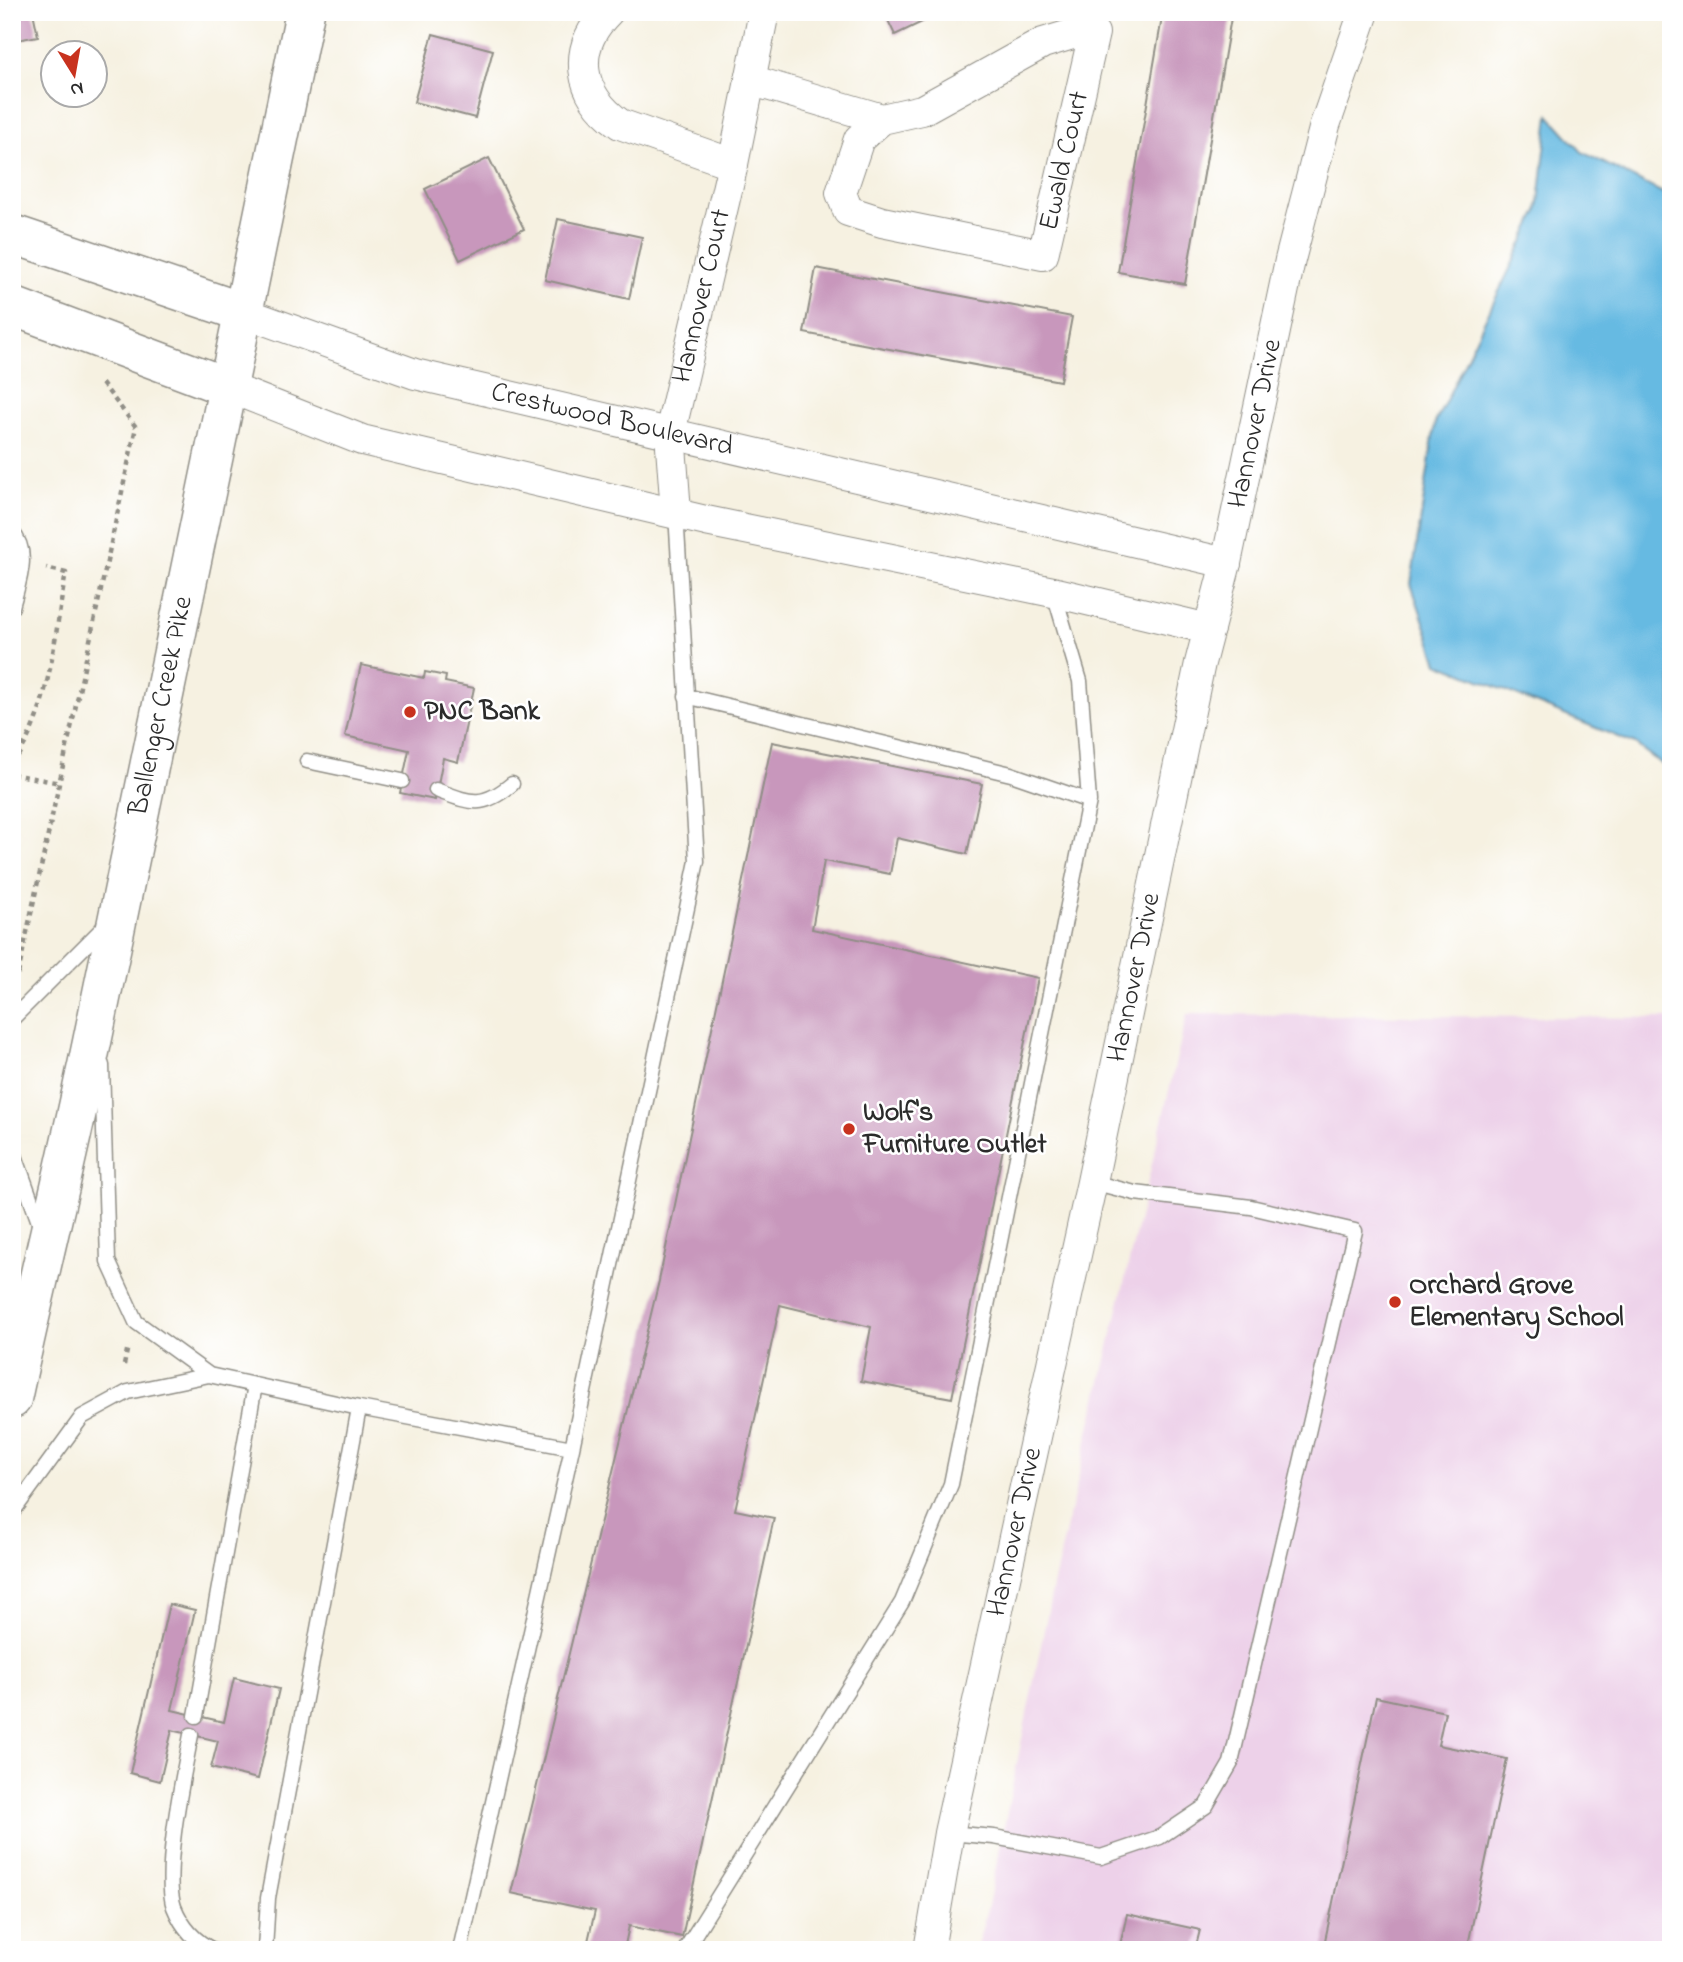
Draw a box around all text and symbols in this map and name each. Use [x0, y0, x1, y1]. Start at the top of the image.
north arrow [38, 38, 108, 108]
text: N [68, 74, 86, 103]
street label: Ewald Court [1029, 87, 1101, 235]
street label: Hannover Court [662, 205, 742, 387]
street label: Hannover Drive [1218, 335, 1293, 512]
street label: Crestwood Boulevard [487, 372, 737, 468]
street label: Ballenger Creek Pike [118, 592, 204, 820]
place label: PNC Bank [424, 692, 541, 733]
marker: PNC Bank [402, 704, 418, 720]
street label: Hannover Drive [1097, 889, 1172, 1066]
place label: Wolf's Furniture Outlet [861, 1093, 1047, 1166]
marker: Wolf's Furniture Outlet [841, 1121, 857, 1137]
place label: Orchard Grove Elementary School [1409, 1266, 1624, 1339]
marker: Orchard Grove Elementary School [1387, 1294, 1403, 1310]
street label: Hannover Drive [977, 1443, 1054, 1620]

